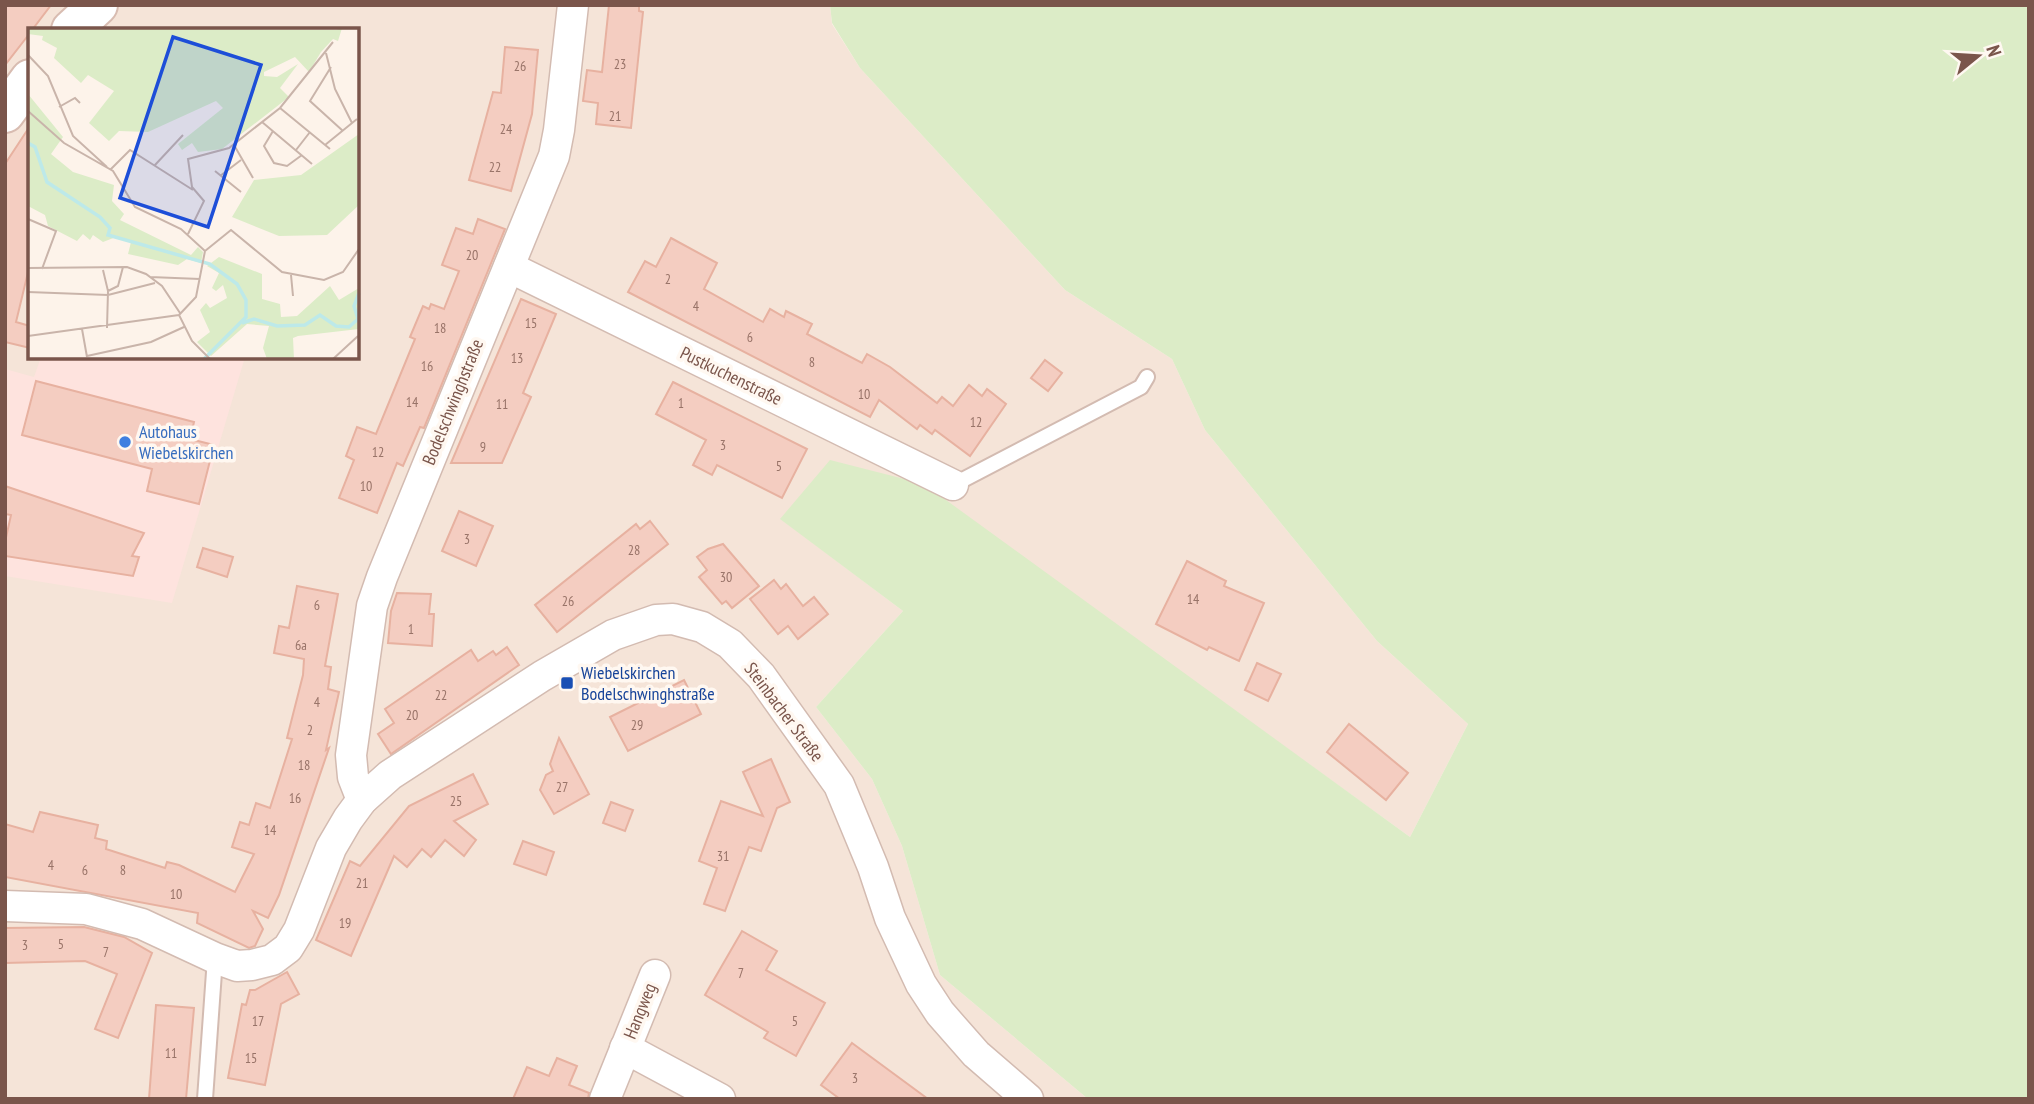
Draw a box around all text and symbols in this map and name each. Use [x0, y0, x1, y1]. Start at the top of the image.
north arrow [1943, 21, 2013, 91]
inset map [28, 28, 359, 359]
text: N [1981, 42, 2007, 59]
house number: 23 [614, 55, 626, 73]
house number: 26 [514, 57, 526, 75]
house number: 21 [609, 107, 621, 125]
house number: 24 [500, 120, 513, 138]
house number: 22 [489, 158, 501, 176]
house number: 20 [466, 246, 478, 264]
house number: 2 [665, 270, 671, 288]
house number: 4 [693, 297, 700, 315]
house number: 15 [525, 314, 537, 332]
house number: 18 [434, 319, 446, 337]
house number: 6 [747, 328, 753, 346]
street label: Bodelschwinghstraße [417, 336, 488, 468]
street label: Pustkuchenstraße [677, 341, 786, 410]
house number: 13 [511, 349, 523, 367]
house number: 8 [809, 353, 815, 371]
house number: 16 [421, 357, 433, 375]
house number: 10 [858, 385, 870, 403]
house number: 14 [406, 393, 419, 411]
house number: 1 [678, 394, 684, 412]
house number: 11 [496, 395, 508, 413]
house number: 12 [970, 413, 982, 431]
place label: Autohaus Wiebelskirchen [139, 420, 233, 464]
marker: Autohaus Wiebelskirchen [117, 434, 133, 450]
house number: 3 [720, 436, 726, 454]
house number: 9 [480, 438, 486, 456]
house number: 12 [372, 443, 384, 461]
house number: 5 [776, 457, 782, 475]
house number: 10 [360, 477, 372, 495]
house number: 3 [464, 530, 470, 548]
house number: 28 [628, 541, 640, 559]
house number: 30 [720, 568, 732, 586]
house number: 14 [1187, 590, 1200, 608]
house number: 26 [562, 592, 574, 610]
house number: 6 [314, 596, 320, 614]
house number: 1 [408, 620, 414, 638]
house number: 6a [295, 636, 307, 654]
street label: Steinbacher Straße [740, 658, 829, 766]
place label: Wiebelskirchen Bodelschwinghstraße [581, 661, 715, 705]
marker: Wiebelskirchen Bodelschwinghstraße [559, 675, 575, 691]
house number: 22 [435, 686, 447, 704]
house number: 4 [314, 693, 321, 711]
house number: 20 [406, 706, 418, 724]
house number: 29 [631, 716, 643, 734]
house number: 2 [307, 721, 313, 739]
house number: 18 [298, 756, 310, 774]
house number: 27 [556, 778, 568, 796]
house number: 16 [289, 789, 301, 807]
house number: 25 [450, 792, 462, 810]
house number: 14 [264, 821, 277, 839]
house number: 31 [717, 847, 729, 865]
house number: 4 [48, 856, 55, 874]
house number: 6 [82, 861, 88, 879]
house number: 8 [120, 861, 126, 879]
house number: 21 [356, 874, 368, 892]
house number: 10 [170, 885, 182, 903]
house number: 19 [339, 914, 351, 932]
house number: 5 [58, 935, 64, 953]
house number: 3 [22, 936, 28, 954]
house number: 7 [103, 943, 109, 961]
house number: 7 [738, 964, 744, 982]
street label: Hangweg [618, 980, 661, 1042]
house number: 17 [252, 1012, 264, 1030]
house number: 5 [792, 1012, 798, 1030]
house number: 11 [165, 1044, 177, 1062]
house number: 15 [245, 1049, 257, 1067]
house number: 3 [852, 1069, 858, 1087]

